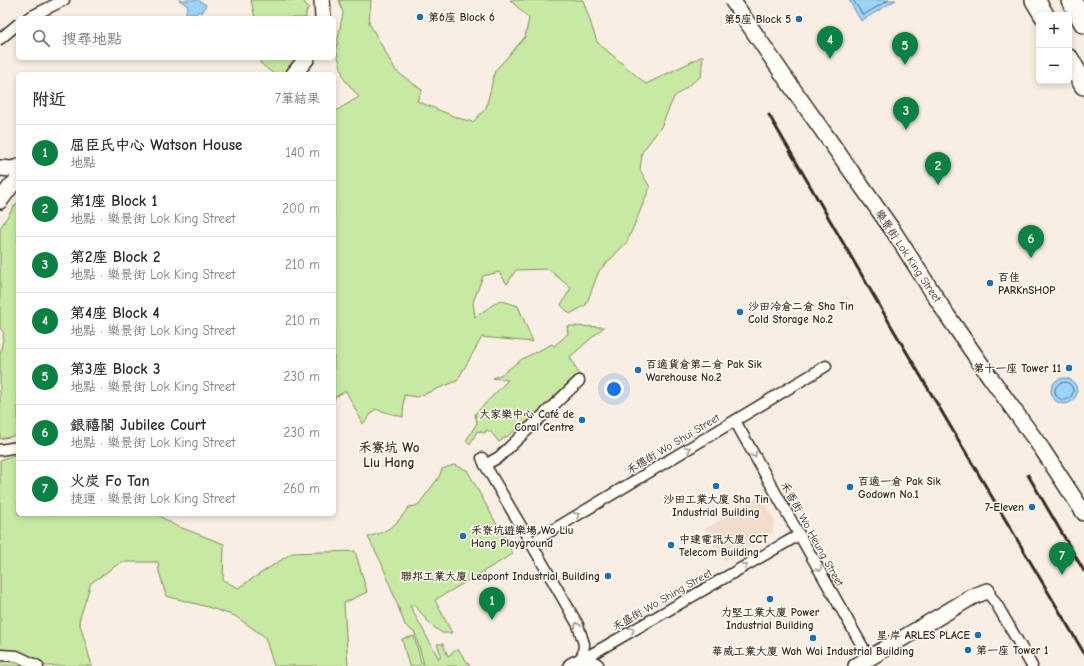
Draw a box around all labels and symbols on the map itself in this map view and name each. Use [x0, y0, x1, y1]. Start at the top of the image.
place label: 第6座 Block 6 [428, 11, 495, 24]
marker: 第6座 Block 6 [415, 12, 425, 22]
place label: 第5座 Block 5 [724, 13, 791, 26]
marker: 第5座 Block 5 [794, 14, 804, 24]
pin: 4 [817, 26, 843, 59]
pin: 5 [892, 32, 918, 65]
pin: 3 [893, 97, 919, 130]
pin: 2 [925, 152, 951, 185]
street label: 樂景街 Lok King Street [872, 207, 944, 305]
pin: 6 [1018, 225, 1044, 258]
place label: 百佳 PARKnSHOP [998, 271, 1055, 297]
marker: 百佳 PARKnSHOP [985, 278, 995, 288]
place label: 沙田冷倉二倉 Sha Tin Cold Storage No.2 [748, 300, 854, 326]
marker: 沙田冷倉二倉 Sha Tin Cold Storage No.2 [735, 307, 745, 317]
place label: 百適貨倉第二倉 Pak Sik Warehouse No.2 [646, 358, 763, 384]
place label: 第十一座 Tower 11 [973, 362, 1061, 375]
marker: 第十一座 Tower 11 [1064, 363, 1074, 373]
marker: 百適貨倉第二倉 Pak Sik Warehouse No.2 [633, 365, 643, 375]
your location [604, 379, 624, 399]
place label: 大家樂中心 Café de Coral Centre [479, 408, 575, 434]
street label: 禾穗街 Wo Shui Street [624, 411, 723, 477]
marker: 大家樂中心 Café de Coral Centre [577, 415, 587, 425]
district label: 禾寮坑 Wo Liu Hang [359, 440, 420, 470]
one-way arrow [684, 446, 691, 454]
one-way arrow [750, 451, 757, 458]
place label: 百適一倉 Pak Sik Godown No.1 [858, 475, 942, 501]
street label: 禾香街 Wo Heung Street [778, 479, 847, 589]
marker: 沙田工業大廈 Sha Tin Industrial Building [711, 481, 721, 491]
marker: 百適一倉 Pak Sik Godown No.1 [845, 482, 855, 492]
place label: 沙田工業大廈 Sha Tin Industrial Building [663, 493, 769, 519]
place label: 7-Eleven [985, 501, 1024, 514]
marker: 7-Eleven [1027, 502, 1037, 512]
one-way arrow [573, 513, 580, 520]
place label: 禾寮坑遊樂場 Wo Liu Hang Playground [471, 524, 573, 550]
marker: 禾寮坑遊樂場 Wo Liu Hang Playground [458, 531, 468, 541]
place label: 中建電訊大廈 CCT Telecom Building [679, 533, 768, 559]
marker: 中建電訊大廈 CCT Telecom Building [666, 540, 676, 550]
pin: 7 [1049, 542, 1075, 575]
one-way arrow [741, 563, 748, 570]
one-way arrow [814, 565, 821, 572]
street label: 禾盛街 Wo Shing Street [610, 566, 715, 634]
place label: 聯邦工業大廈 Leapont Industrial Building [401, 570, 600, 583]
marker: 聯邦工業大廈 Leapont Industrial Building [603, 571, 613, 581]
pin: 1 [479, 587, 505, 620]
marker: 力堅工業大廈 Power Industrial Building [765, 594, 775, 604]
place label: 力堅工業大廈 Power Industrial Building [721, 606, 820, 632]
one-way arrow [574, 622, 582, 630]
one-way arrow [628, 628, 635, 635]
place label: 星·岸 ARLES PLACE [877, 629, 970, 642]
marker: 星·岸 ARLES PLACE [973, 630, 983, 640]
marker: 華威工業大廈 Wah Wai Industrial Building [808, 633, 818, 643]
place label: 第一座 Tower 1 [976, 644, 1048, 657]
place label: 華威工業大廈 Wah Wai Industrial Building [712, 645, 914, 658]
marker: 第一座 Tower 1 [963, 645, 973, 655]

